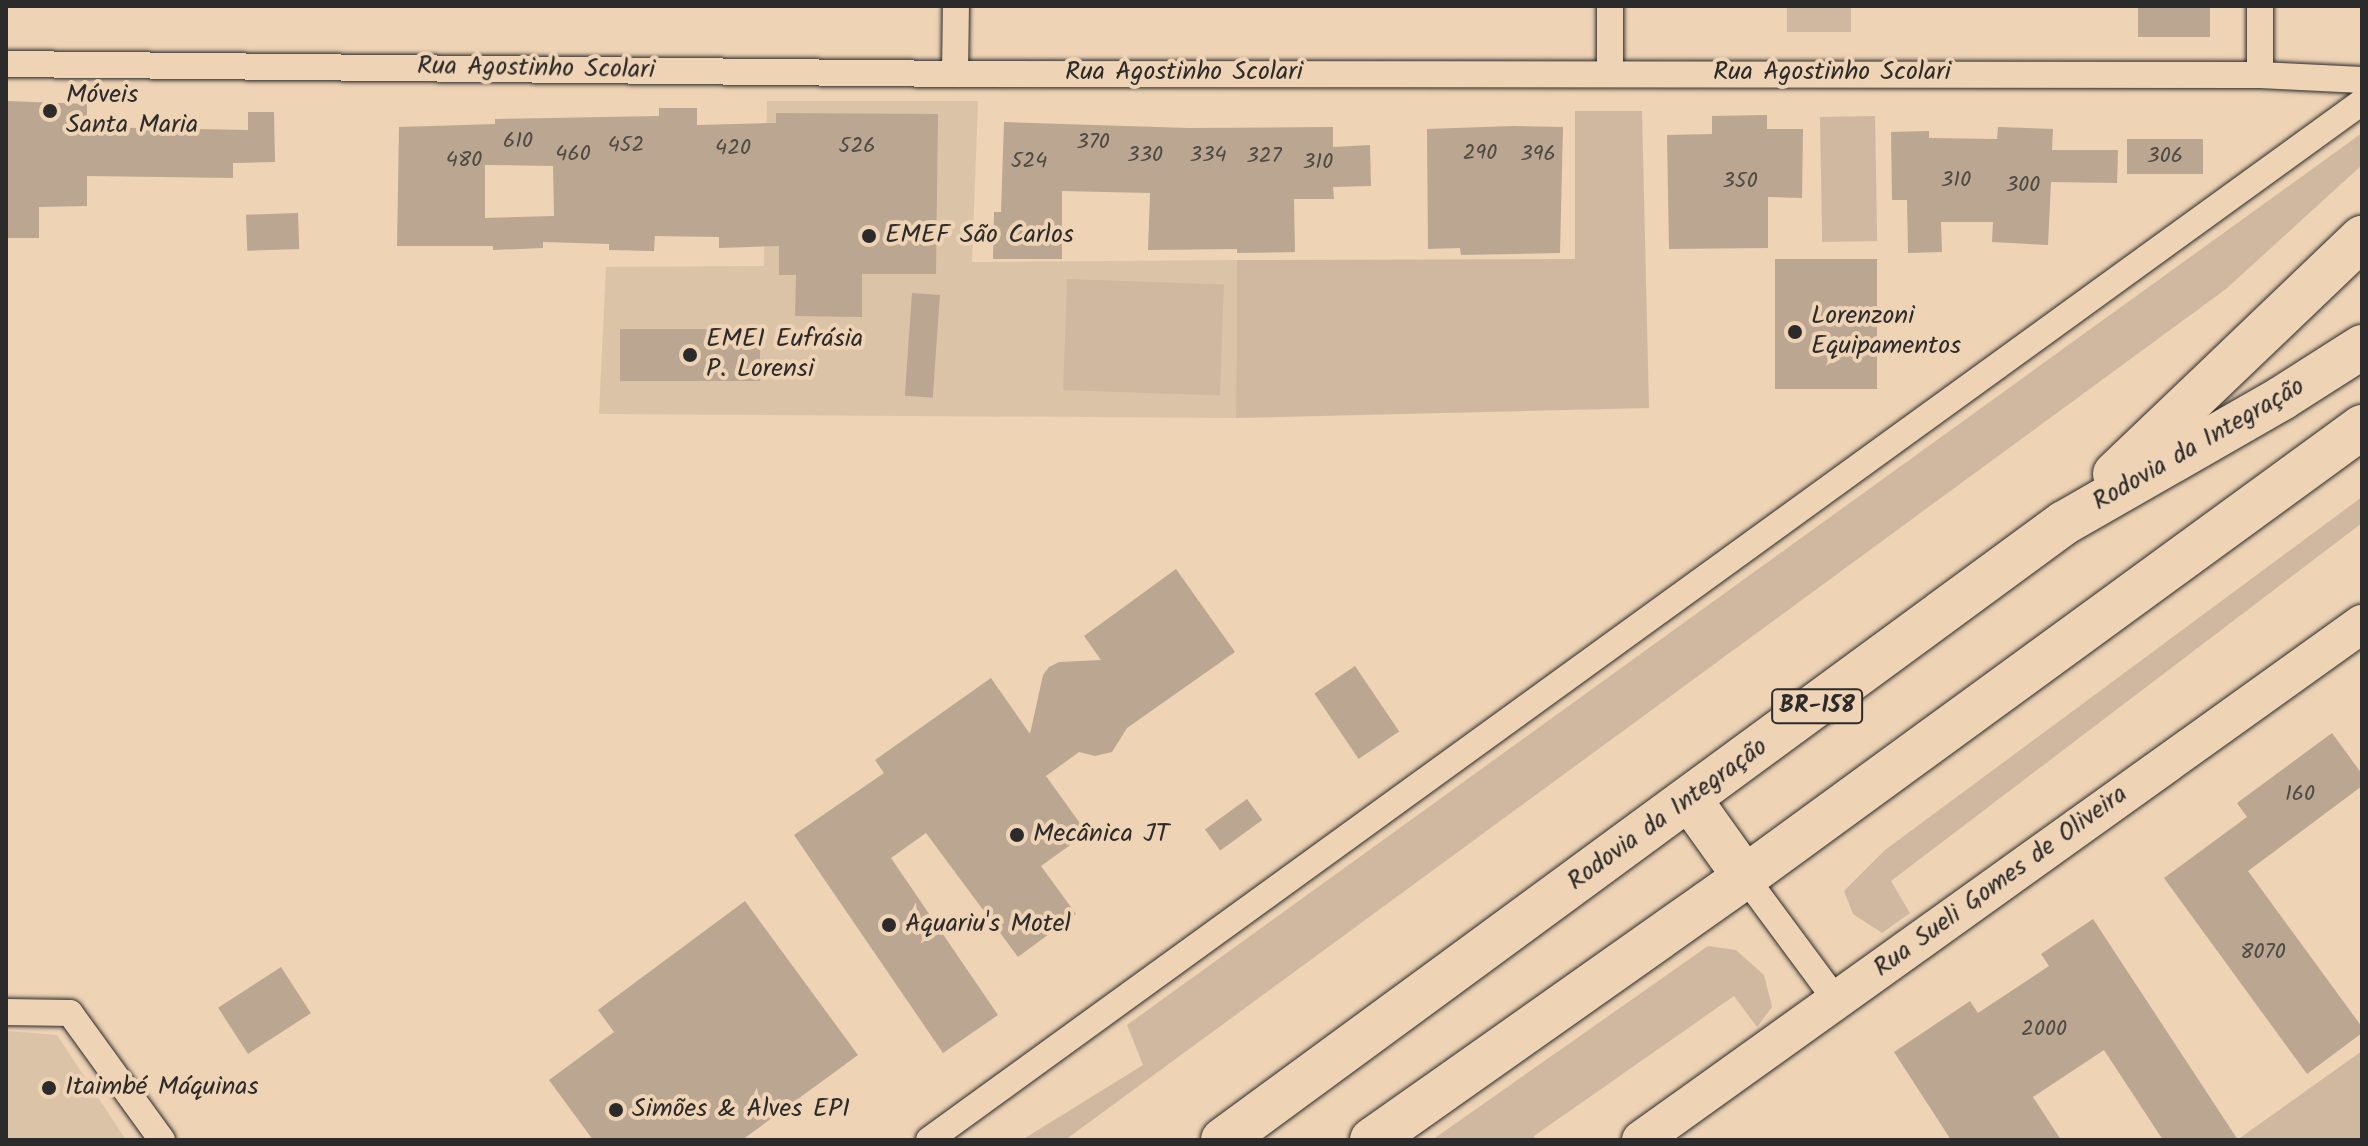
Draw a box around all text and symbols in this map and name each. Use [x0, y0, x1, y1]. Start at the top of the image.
street label: Rua Agostinho Scolari [417, 51, 655, 87]
street label: Rua Agostinho Scolari [1065, 57, 1303, 89]
street label: Rua Agostinho Scolari [1713, 57, 1951, 89]
place label: Móveis Santa Maria [66, 80, 198, 142]
marker: Móveis Santa Maria [41, 102, 59, 120]
house number: 610 [503, 129, 533, 155]
house number: 370 [1076, 130, 1110, 156]
house number: 452 [608, 133, 644, 159]
house number: 526 [839, 134, 875, 160]
house number: 420 [715, 136, 751, 162]
house number: 290 [1463, 141, 1497, 167]
house number: 460 [555, 142, 591, 168]
house number: 396 [1520, 142, 1556, 168]
house number: 330 [1127, 143, 1163, 169]
house number: 334 [1189, 143, 1227, 169]
house number: 327 [1246, 144, 1282, 170]
house number: 306 [2147, 144, 2183, 170]
house number: 480 [446, 148, 482, 174]
house number: 524 [1011, 149, 1047, 175]
house number: 310 [1303, 150, 1333, 176]
house number: 310 [1941, 168, 1971, 194]
house number: 350 [1722, 169, 1758, 195]
house number: 300 [2006, 173, 2040, 199]
place label: EMEF São Carlos [885, 220, 1074, 252]
marker: EMEF São Carlos [860, 227, 878, 245]
place label: Lorenzoni Equipamentos [1811, 301, 1961, 362]
marker: Lorenzoni Equipamentos [1786, 323, 1804, 341]
place label: EMEI Eufrásia P. Lorensi [706, 324, 863, 386]
marker: EMEI Eufrásia P. Lorensi [681, 346, 699, 364]
street label: Rodovia da Integração [2087, 372, 2311, 518]
road number: BR-158 [1771, 686, 1863, 726]
street label: Rodovia da Integração [1562, 732, 1774, 898]
street label: Rua Sueli Gomes de Oliveira [1868, 779, 2134, 985]
house number: 160 [2285, 782, 2315, 808]
place label: Mecânica JT [1033, 819, 1169, 851]
marker: Mecânica JT [1008, 826, 1026, 844]
place label: Aquariu's Motel [905, 909, 1071, 941]
marker: Aquariu's Motel [880, 916, 898, 934]
house number: 8070 [2240, 940, 2286, 966]
house number: 2000 [2021, 1017, 2067, 1043]
place label: Itaimbé Máquinas [65, 1072, 259, 1104]
marker: Itaimbé Máquinas [40, 1079, 58, 1097]
place label: Simões & Alves EPI [632, 1094, 850, 1126]
marker: Simões & Alves EPI [607, 1101, 625, 1119]

